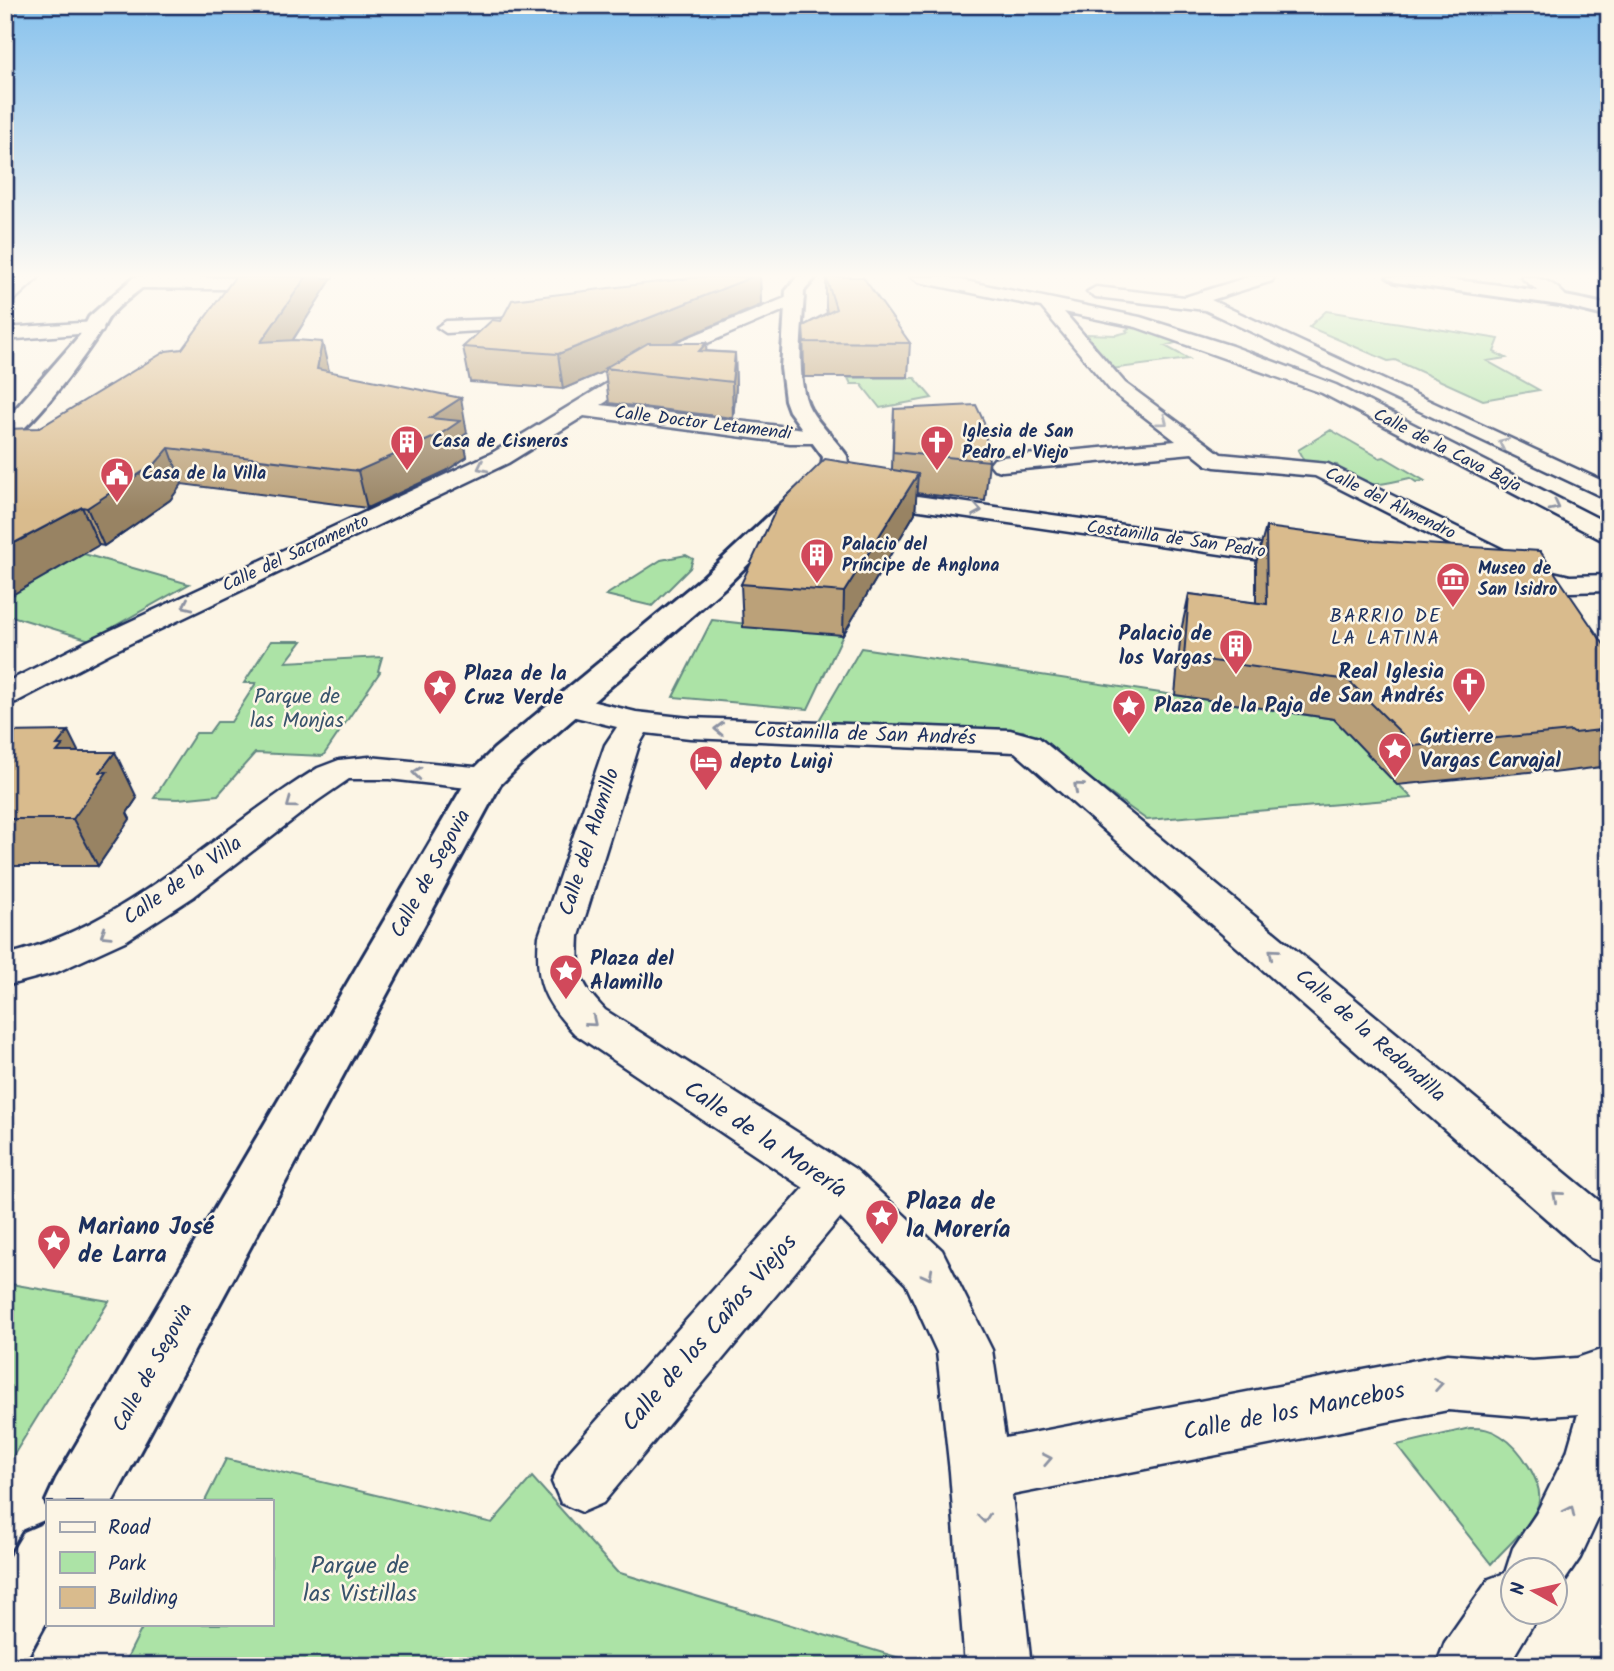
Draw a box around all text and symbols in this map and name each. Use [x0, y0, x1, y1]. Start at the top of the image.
street label: Calle Doctor Letamendi [613, 399, 794, 449]
street label: Calle de la Cava Baja [1368, 401, 1526, 501]
one-way arrow [1155, 413, 1168, 425]
place label: Iglesia de San Pedro el Viejo [962, 418, 1074, 468]
building icon: Casa de Cisneros [388, 423, 426, 472]
church icon: Iglesia de San Pedro el Viejo [918, 423, 956, 472]
place label: Casa de Cisneros [432, 428, 569, 457]
one-way arrow [1498, 437, 1510, 451]
public building icon: Casa de la Villa [98, 455, 136, 504]
one-way arrow [477, 459, 489, 473]
place label: Casa de la Villa [142, 460, 266, 489]
street label: Calle del Almendro [1320, 460, 1460, 548]
one-way arrow [1548, 498, 1560, 512]
one-way arrow [971, 502, 983, 517]
street label: Calle del Sacramento [218, 507, 374, 601]
street label: Costanilla de San Pedro [1085, 513, 1267, 567]
place label: Palacio del Príncipe de Anglona [842, 531, 999, 581]
building icon: Palacio del Príncipe de Anglona [798, 536, 836, 585]
place label: Museo de San Isidro [1478, 555, 1557, 605]
museum icon: Museo de San Isidro [1434, 560, 1472, 609]
one-way arrow [182, 597, 194, 611]
district label: BARRIO DE LA LATINA [1330, 602, 1442, 654]
place label: Palacio de los Vargas [1119, 618, 1212, 675]
building icon: Palacio de los Vargas [1217, 627, 1255, 676]
place label: Real Iglesia de San Andrés [1309, 656, 1444, 713]
place label: Plaza de la Cruz Verde [464, 658, 567, 715]
church icon: Real Iglesia de San Andrés [1450, 665, 1488, 714]
place icon: Plaza de la Cruz Verde [421, 667, 459, 716]
park label: Parque de las Monjas [250, 681, 344, 738]
place icon: Plaza de la Paja [1110, 687, 1148, 736]
place label: Plaza de la Paja [1154, 690, 1303, 723]
street label: Costanilla de San Andrés [753, 715, 977, 755]
one-way arrow [714, 721, 725, 736]
place label: Gutierre Vargas Carvajal [1420, 721, 1561, 778]
place icon: Gutierre Vargas Carvajal [1376, 730, 1414, 779]
hotel icon: depto Luigi [687, 743, 725, 792]
place label: depto Luigi [730, 746, 833, 779]
street label: Calle del Alamillo [551, 764, 629, 920]
one-way arrow [411, 765, 423, 780]
one-way arrow [1073, 783, 1086, 795]
one-way arrow [286, 796, 299, 808]
street label: Calle de Segovia [382, 804, 480, 944]
street label: Calle de la Villa [117, 828, 249, 934]
one-way arrow [100, 926, 113, 939]
place label: Plaza del Alamillo [590, 943, 674, 1000]
one-way arrow [1268, 948, 1280, 961]
place icon: Plaza del Alamillo [547, 952, 585, 1001]
street label: Calle de la Redondilla [1287, 961, 1453, 1111]
one-way arrow [584, 1014, 597, 1026]
street label: Calle de la Morería [675, 1071, 855, 1209]
place label: Plaza de la Morería [906, 1183, 1011, 1250]
one-way arrow [1552, 1192, 1565, 1204]
place icon: Plaza de la Morería [863, 1197, 901, 1246]
place label: Mariano José de Larra [78, 1208, 215, 1275]
place icon: Mariano José de Larra [35, 1222, 73, 1271]
street label: Calle de los Caños Viejos [612, 1225, 808, 1441]
one-way arrow [919, 1268, 933, 1281]
street label: Calle de Segovia [104, 1298, 202, 1438]
street label: Calle de los Mancebos [1180, 1371, 1408, 1453]
one-way arrow [1432, 1377, 1444, 1392]
one-way arrow [1041, 1452, 1053, 1467]
legend [46, 1500, 273, 1626]
one-way arrow [1562, 1506, 1576, 1518]
text: Road [108, 1512, 151, 1545]
one-way arrow [976, 1512, 991, 1523]
park label: Parque de las Vistillas [303, 1547, 417, 1614]
text: Park [108, 1548, 146, 1581]
north arrow [1498, 1556, 1568, 1626]
text: N [1503, 1581, 1535, 1597]
text: Building [108, 1582, 178, 1615]

